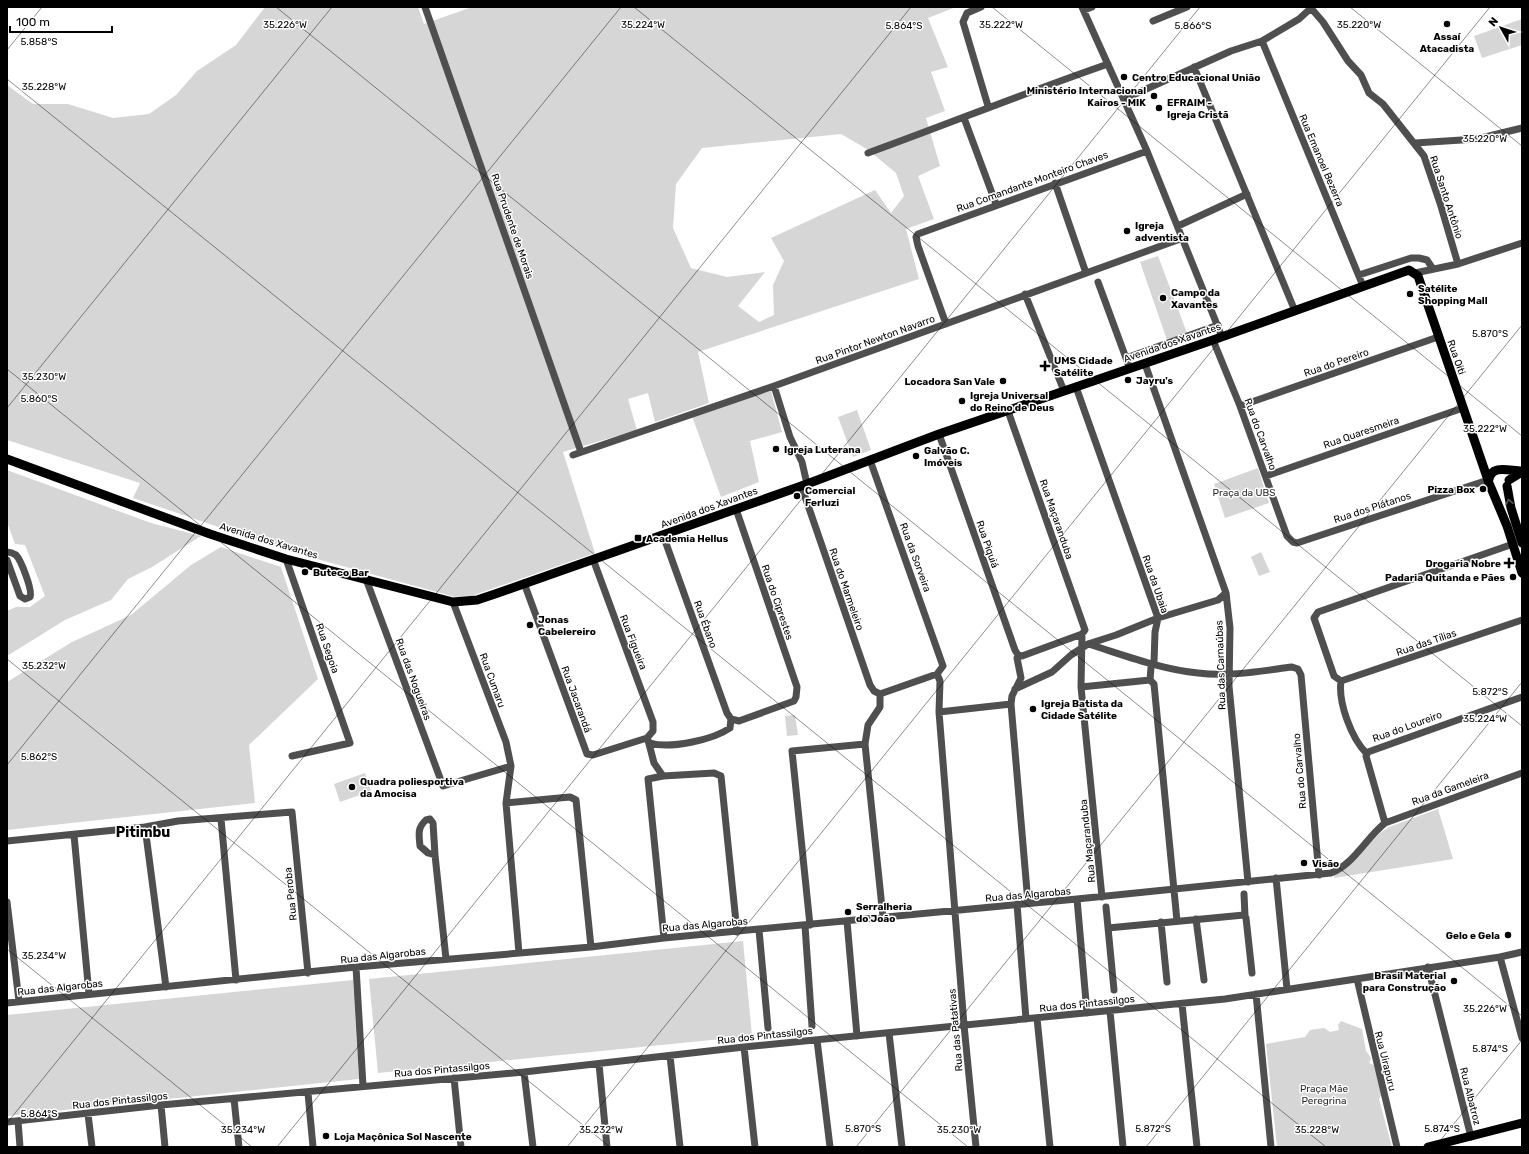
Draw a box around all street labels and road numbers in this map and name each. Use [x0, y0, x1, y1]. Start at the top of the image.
street label: Rua Emanoel Bezerra [1296, 112, 1346, 208]
street label: Rua Comandante Monteiro Chaves [955, 149, 1110, 215]
street label: Rua Santo Antônio [1427, 154, 1465, 241]
street label: Rua Prudente de Morais [488, 172, 536, 281]
street label: Rua Pintor Newton Navarro [814, 313, 937, 367]
street label: Avenida dos Xavantes [1122, 321, 1223, 365]
street label: Rua Oiti [1445, 338, 1468, 376]
street label: Rua do Pereiro [1302, 346, 1371, 380]
street label: Rua do Carvalho [1241, 397, 1279, 472]
street label: Rua Quaresmeira [1322, 414, 1401, 452]
street label: Rua Maçaranduba [1037, 478, 1075, 561]
street label: Avenida dos Xavantes [659, 485, 759, 531]
street label: Rua dos Plátanos [1332, 490, 1412, 526]
street label: Rua Piquiá [973, 519, 1001, 570]
street label: Avenida dos Xavantes [218, 520, 319, 562]
street label: Rua da Sorveira [897, 521, 933, 594]
street label: Rua do Marmeleiro [826, 547, 866, 632]
street label: Rua da Ubaia [1139, 554, 1171, 615]
street label: Rua do Ciprestes [759, 563, 796, 642]
street label: Rua Ébano [691, 599, 719, 650]
street label: Rua Figueira [617, 613, 649, 672]
street label: Rua das Carnaúbas [1213, 620, 1229, 710]
street label: Rua Segoia [313, 622, 341, 675]
street label: Rua das Tílias [1395, 627, 1458, 659]
street label: Rua das Nogueiras [393, 637, 434, 722]
street label: Rua Cumaru [477, 651, 508, 709]
street label: Rua Jacarandá [558, 664, 594, 734]
street label: Rua do Loureiro [1371, 709, 1444, 745]
street label: Rua do Carvalho [1291, 732, 1309, 809]
street label: Rua da Gameleira [1410, 769, 1490, 808]
street label: Rua Maçaranduba [1078, 799, 1098, 883]
street label: Rua Peroba [282, 867, 300, 921]
street label: Rua das Algarobas [985, 885, 1071, 905]
street label: Rua das Algarobas [662, 915, 748, 935]
street label: Rua das Algarobas [340, 946, 426, 966]
street label: Rua das Algarobas [17, 978, 103, 998]
street label: Rua das Patativas [946, 988, 966, 1072]
street label: Rua dos Pintassilgos [1039, 993, 1135, 1015]
street label: Rua dos Pintassilgos [717, 1025, 813, 1047]
street label: Rua Uirapuru [1372, 1030, 1398, 1092]
street label: Rua dos Pintassilgos [394, 1060, 490, 1080]
street label: Rua Albatroz [1457, 1066, 1483, 1126]
street label: Rua dos Pintassilgos [72, 1090, 168, 1112]

